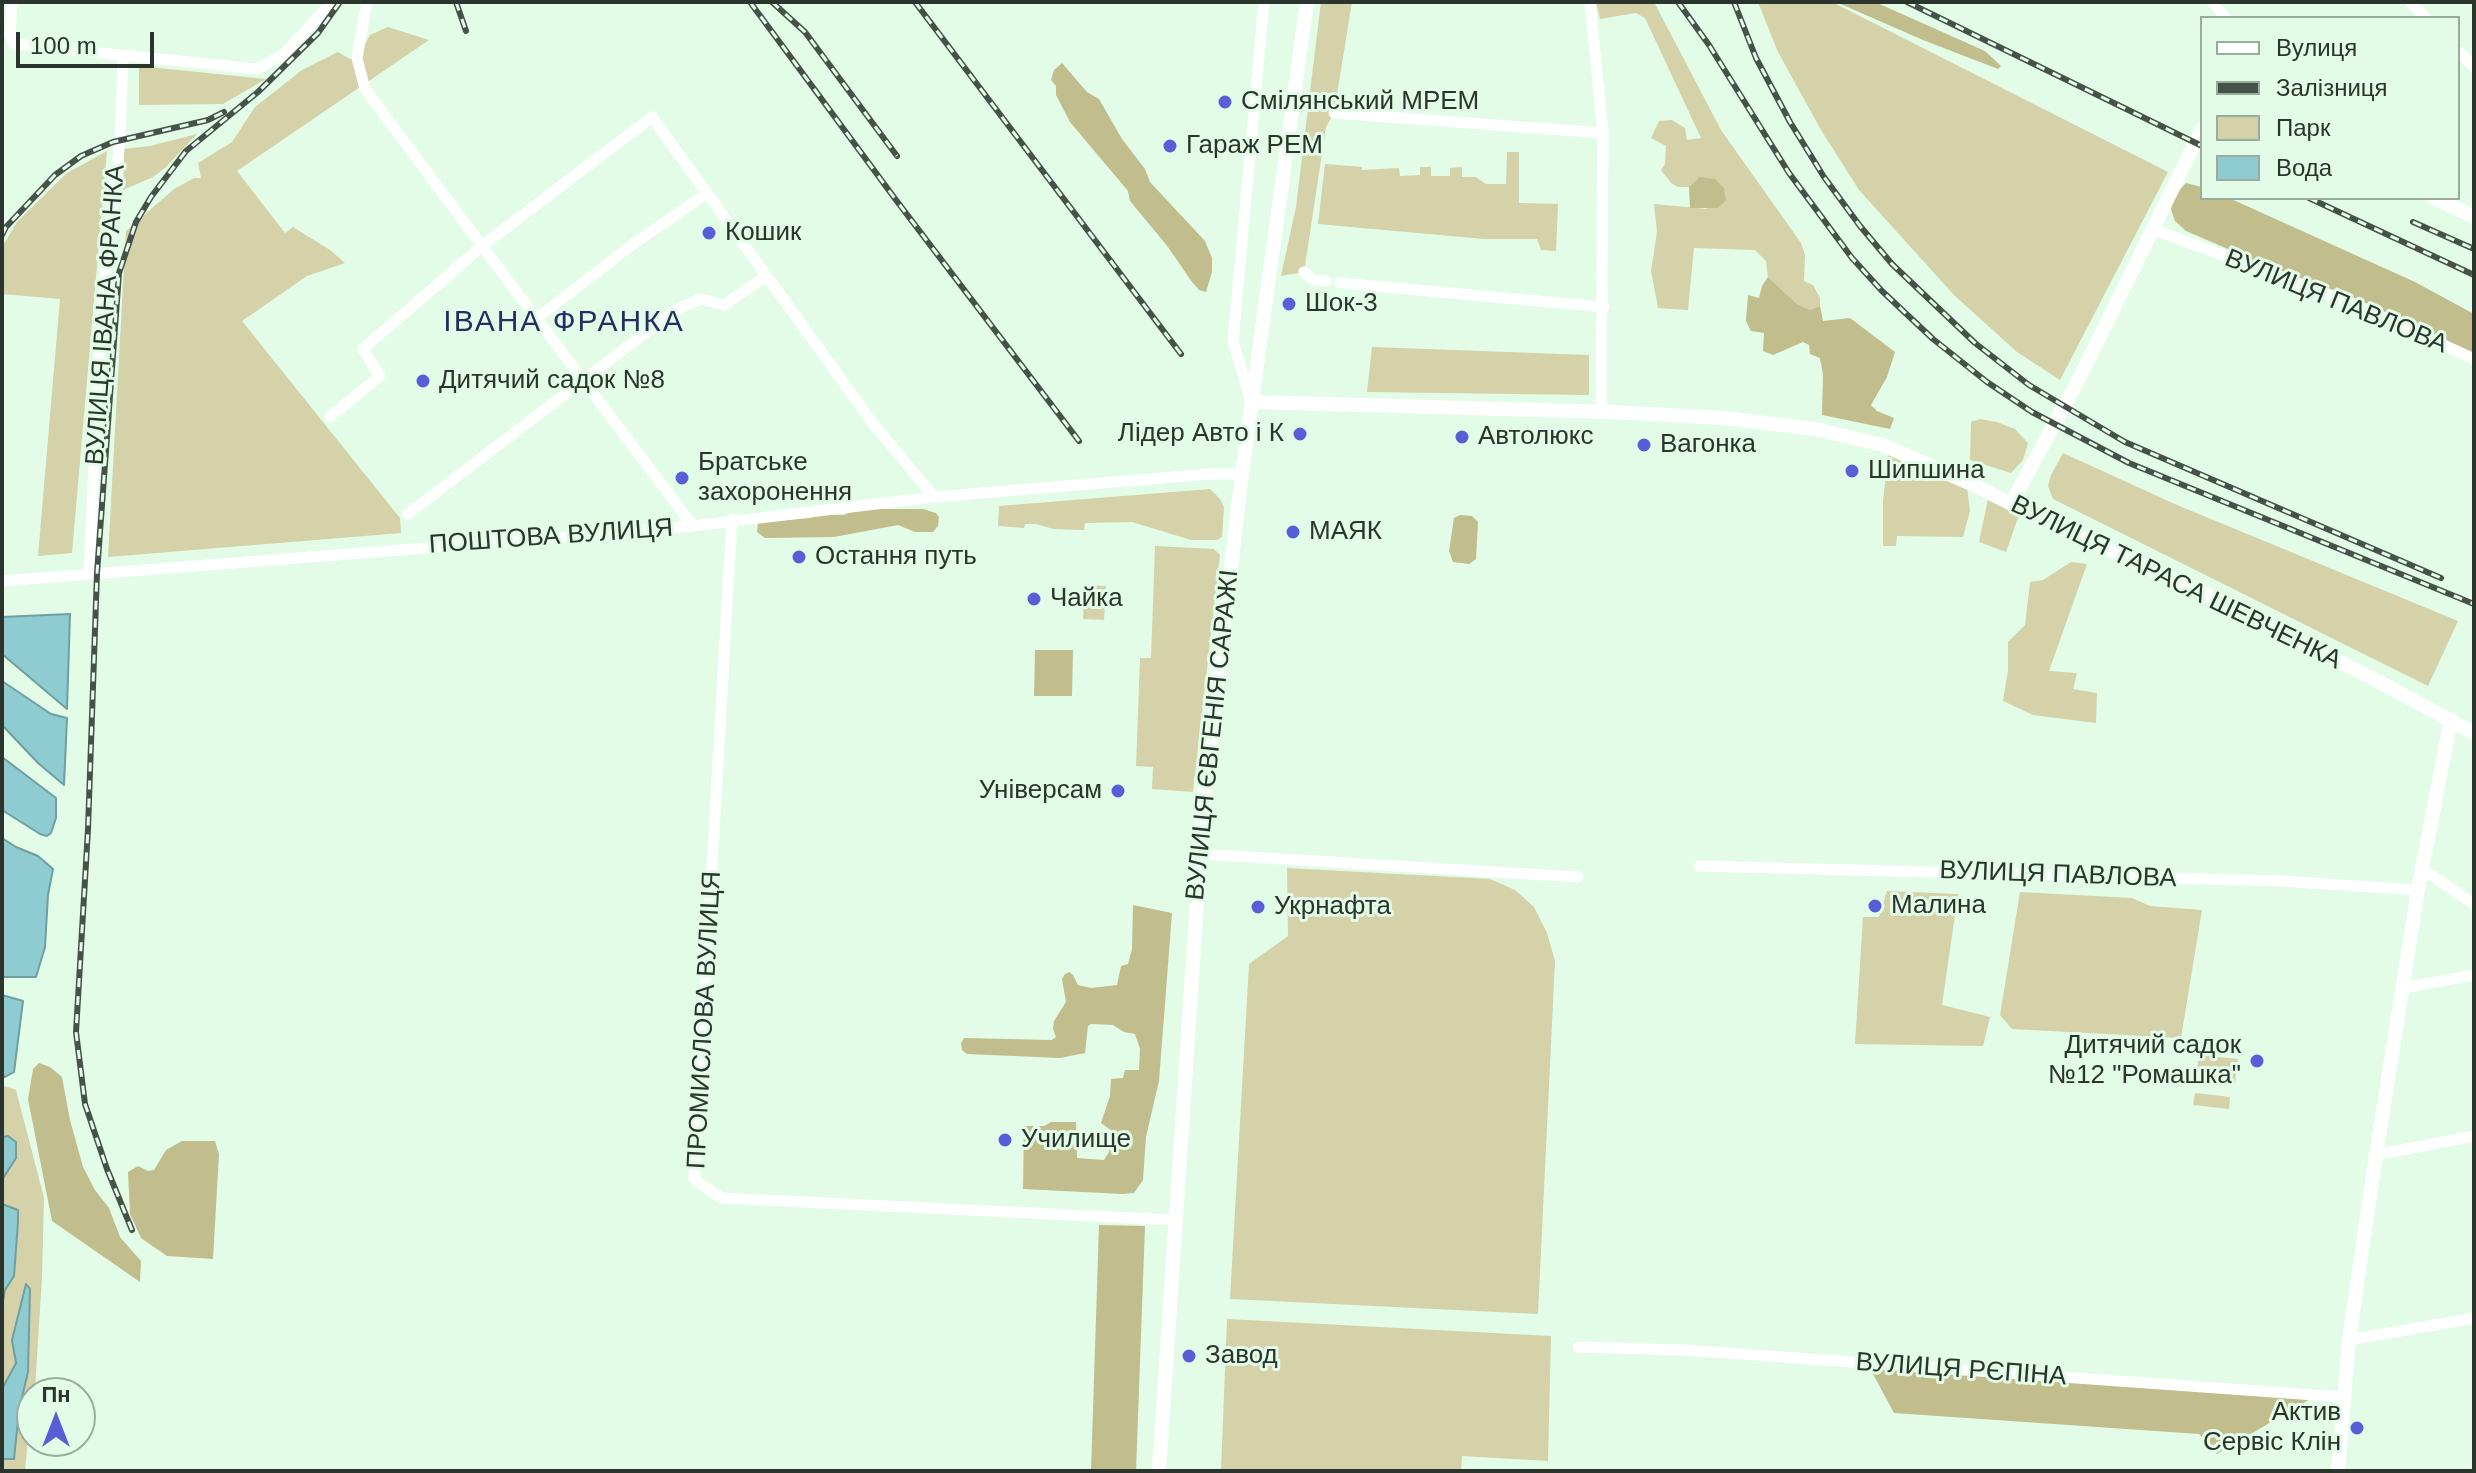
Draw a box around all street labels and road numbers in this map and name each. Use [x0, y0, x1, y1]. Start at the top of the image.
street label: ВУЛИЦЯ ІВАНА ФРАНКА [80, 164, 132, 466]
street label: ВУЛИЦЯ ПАВЛОВА [2220, 243, 2452, 361]
street label: ВУЛИЦЯ ТАРАСА ШЕВЧЕНКА [2006, 489, 2346, 677]
street label: ПОШТОВА ВУЛИЦЯ [428, 513, 674, 561]
street label: ВУЛИЦЯ ЄВГЕНІЯ САРАЖІ [1180, 568, 1246, 902]
street label: ВУЛИЦЯ ПАВЛОВА [1939, 855, 2177, 895]
street label: ПРОМИСЛОВА ВУЛИЦЯ [682, 870, 728, 1170]
street label: ВУЛИЦЯ РЄПІНА [1855, 1347, 2067, 1393]

